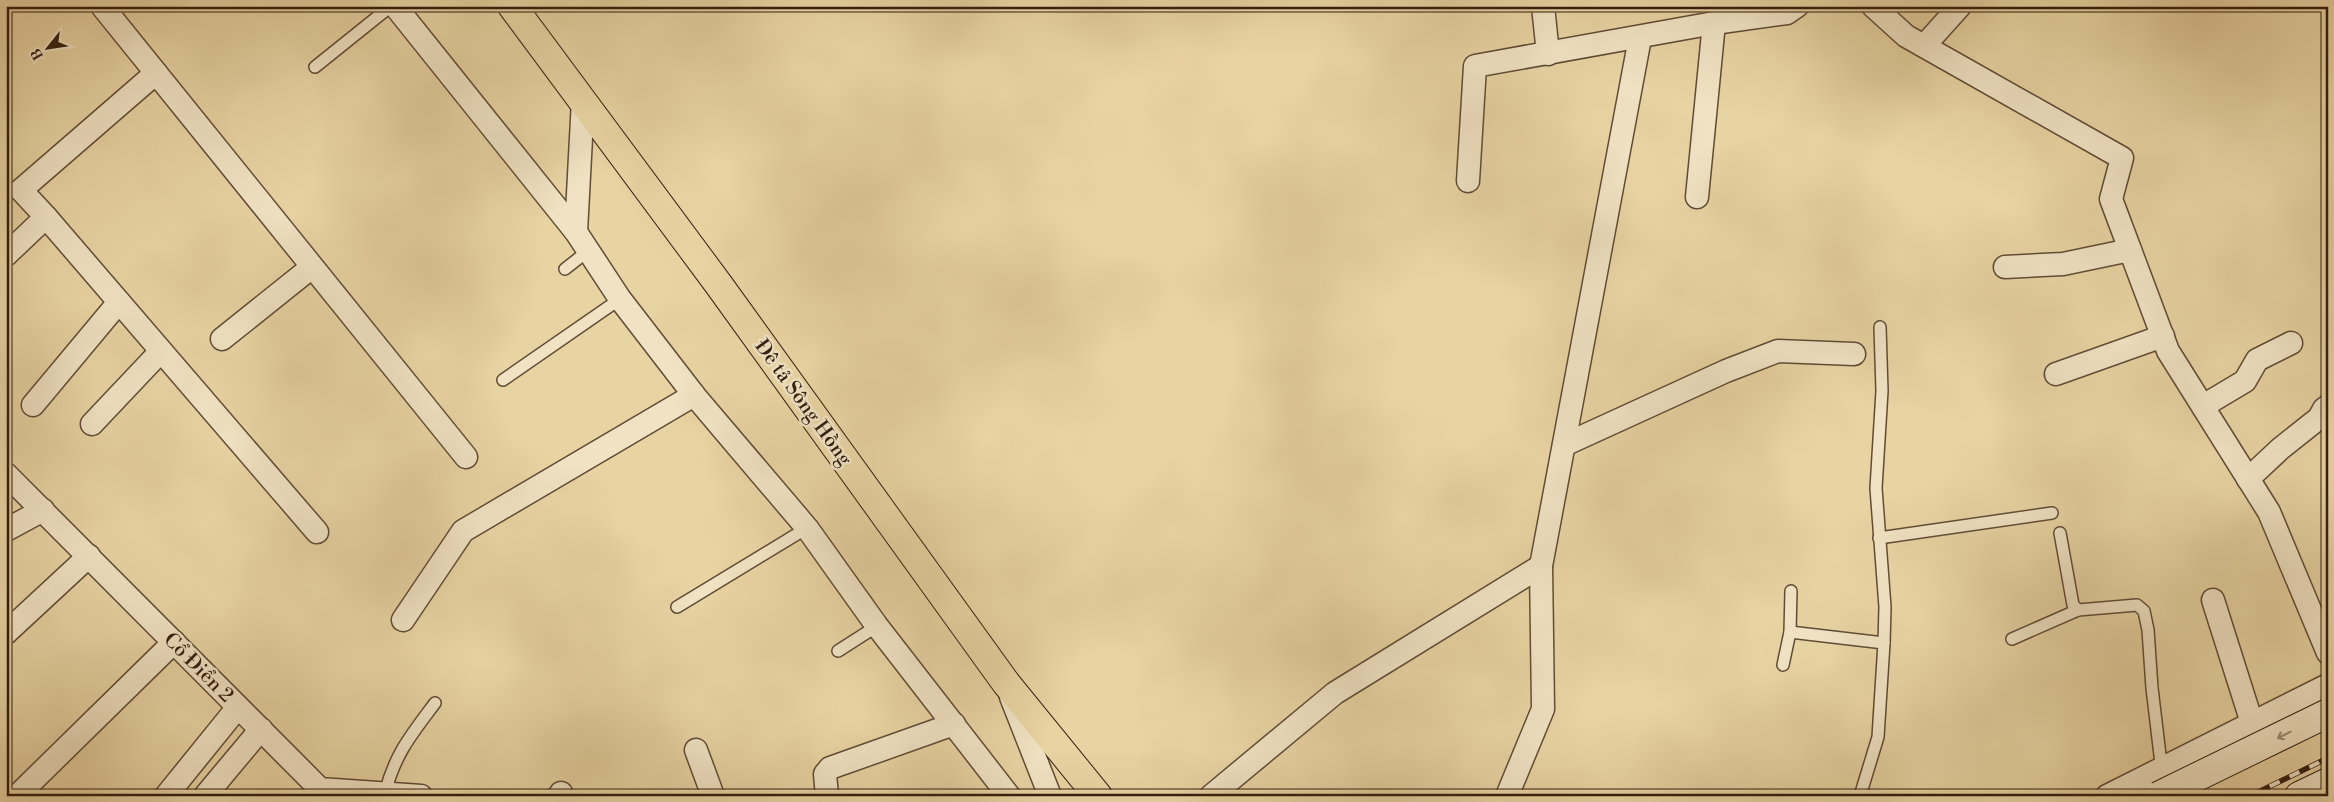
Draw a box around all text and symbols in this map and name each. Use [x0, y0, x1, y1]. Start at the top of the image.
north arrow [22, 22, 72, 72]
text: B [27, 45, 48, 63]
street label: Đê tả Sông Hồng [749, 335, 857, 471]
street label: Cổ Điển 2 [158, 628, 238, 708]
one-way arrow [2277, 730, 2292, 740]

